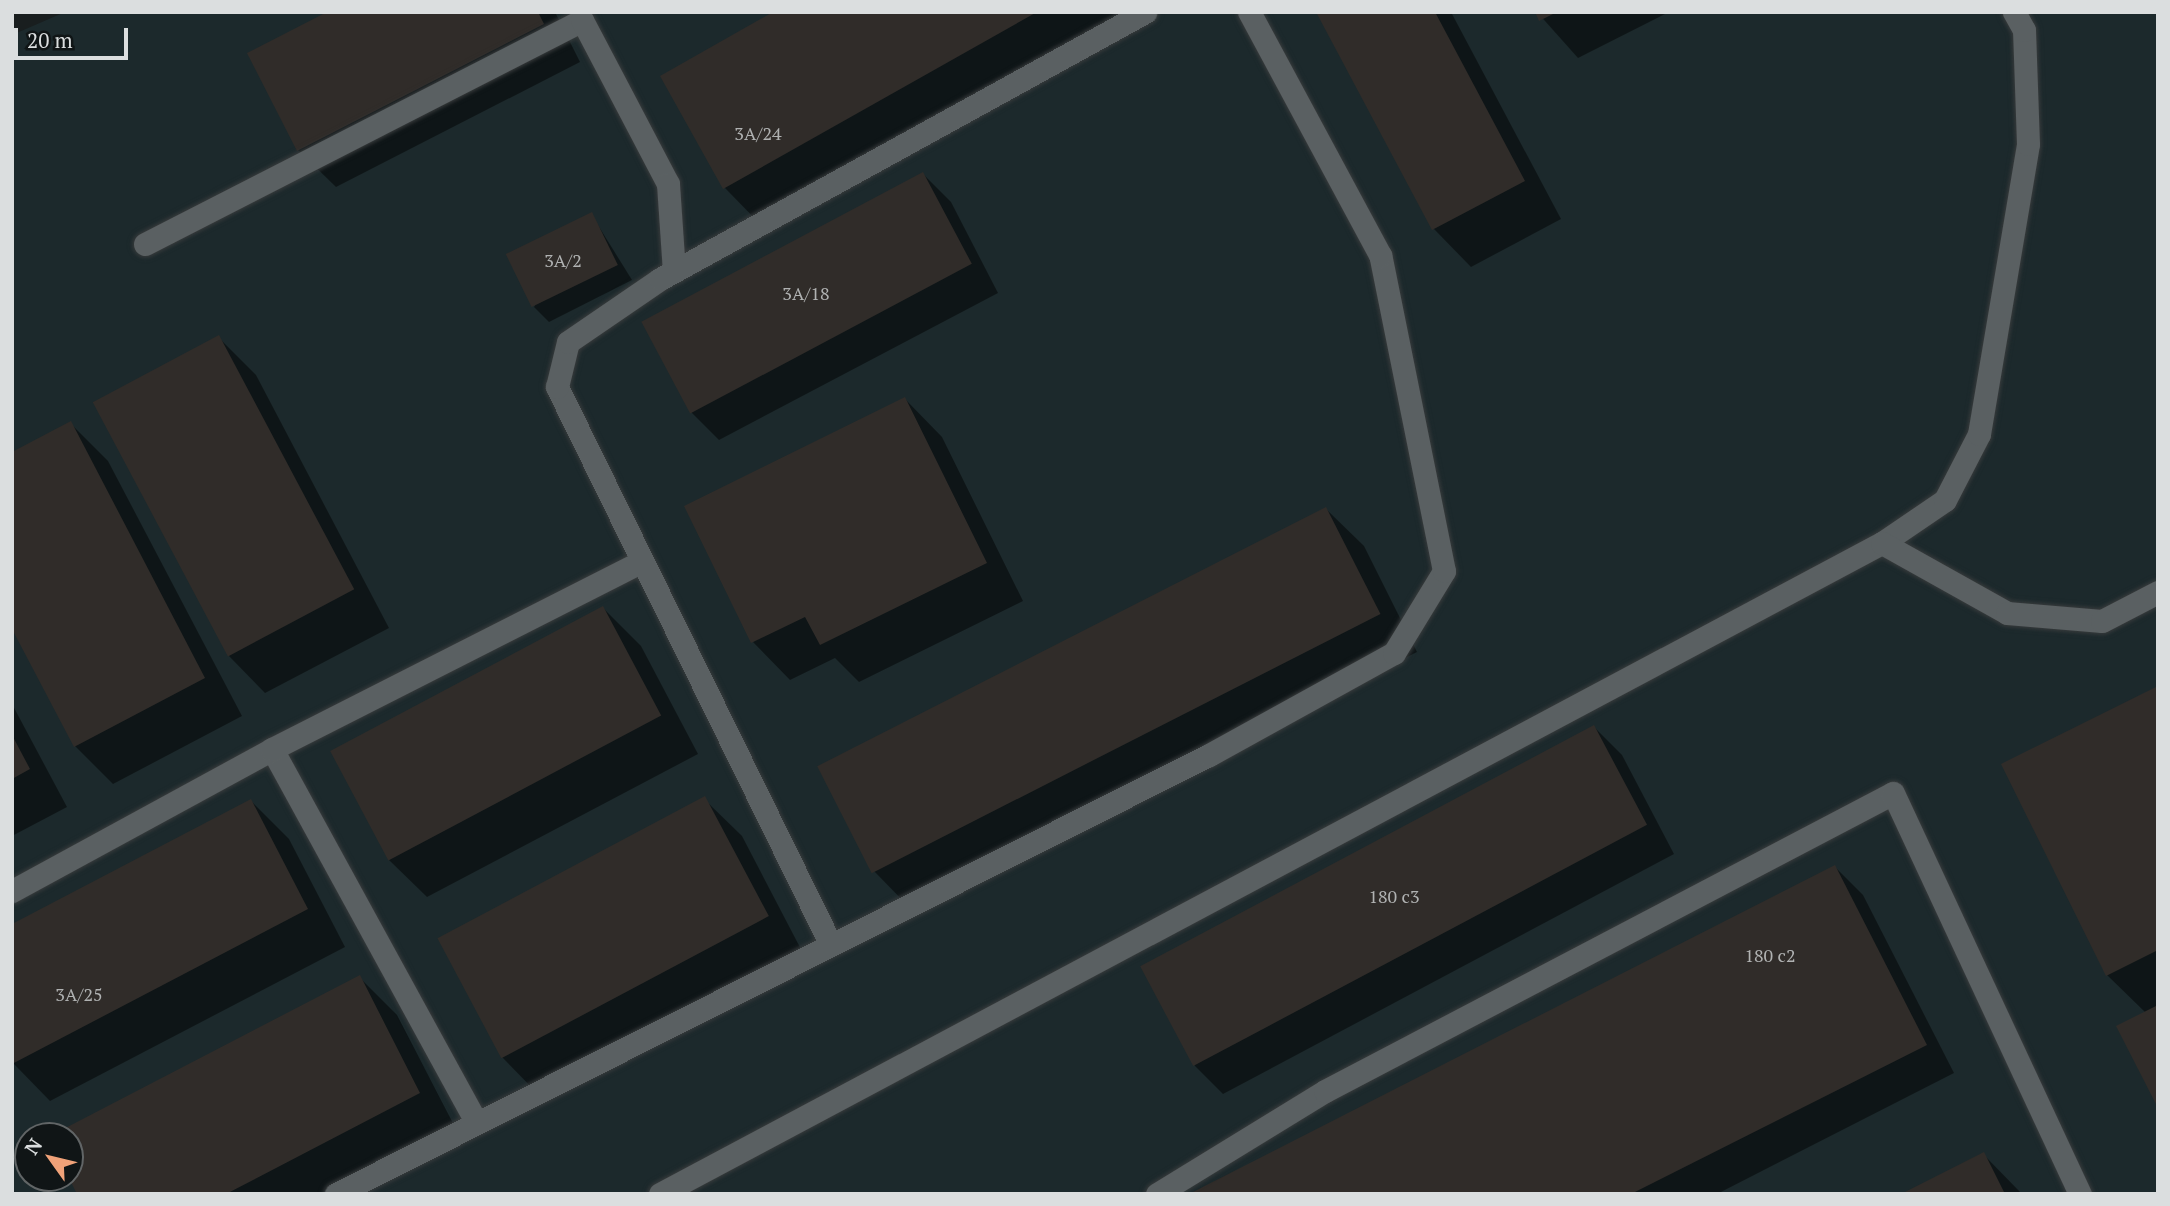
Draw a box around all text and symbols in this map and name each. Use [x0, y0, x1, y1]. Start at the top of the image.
scale bar [18, 14, 131, 58]
text: 20 m [27, 26, 73, 54]
house number: 3А/24 [734, 122, 782, 144]
house number: 3А/2 [544, 249, 582, 271]
house number: 3А/18 [782, 282, 830, 304]
house number: 180 с3 [1368, 885, 1420, 907]
house number: 180 с2 [1744, 944, 1796, 966]
house number: 3А/25 [55, 983, 103, 1005]
north arrow [14, 1122, 84, 1192]
text: N [18, 1133, 47, 1159]

